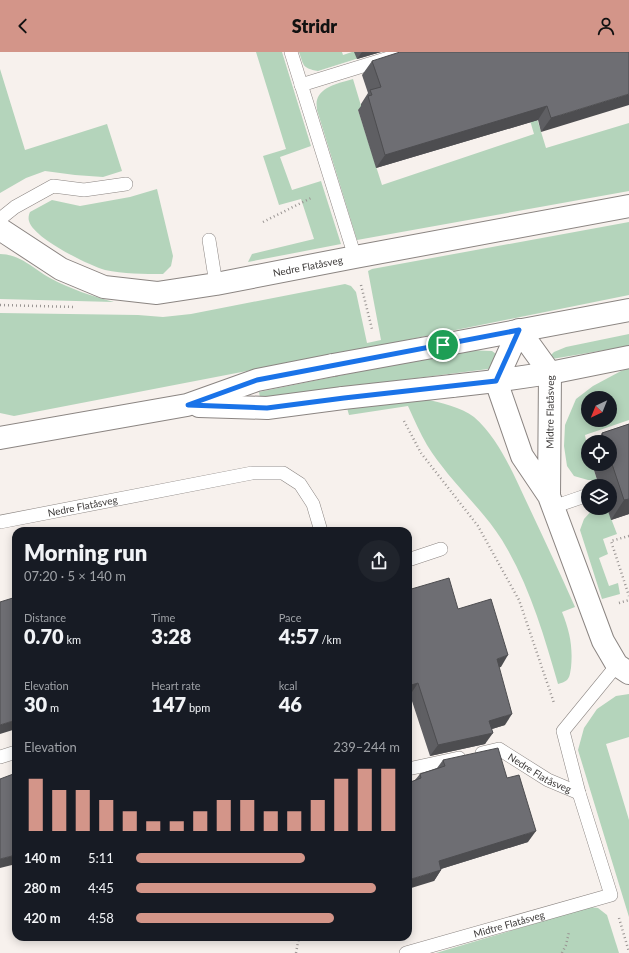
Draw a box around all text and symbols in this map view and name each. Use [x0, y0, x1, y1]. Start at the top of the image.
icon: back [12, 15, 34, 37]
text: Stridr [292, 15, 337, 37]
icon: person [595, 15, 617, 37]
street label: Nedre Flatåsveg [272, 254, 344, 279]
pin [426, 328, 460, 362]
icon: arrive [432, 334, 454, 356]
street label: Midtre Flatåsveg [543, 375, 556, 449]
north arrow [581, 391, 617, 427]
map controls [581, 391, 617, 515]
button: locate [581, 435, 617, 471]
button: layers [581, 479, 617, 515]
street label: Nedre Flatåsveg [47, 493, 118, 519]
text: Morning run [24, 539, 147, 566]
button: share [358, 540, 400, 582]
text: 07:20 · 5 × 140 m [24, 568, 126, 584]
text: Distance [24, 611, 66, 624]
text: Time [151, 611, 175, 624]
text: Pace [279, 611, 302, 624]
text: 0.70 [24, 624, 64, 648]
text: 3:28 [151, 624, 191, 648]
text: 4:57 [279, 624, 319, 648]
text: km [64, 633, 81, 646]
text: /km [319, 633, 341, 646]
text: Elevation [24, 679, 69, 692]
text: Heart rate [151, 679, 201, 692]
text: kcal [279, 679, 297, 692]
text: 30 [24, 692, 47, 716]
text: 147 [151, 692, 186, 716]
text: 46 [279, 692, 302, 716]
text: m [47, 701, 59, 714]
text: bpm [186, 701, 210, 714]
text: Elevation [24, 739, 77, 755]
text: 239–244 m [333, 739, 400, 755]
street label: Nedre Flatåsveg [506, 750, 573, 795]
text: 140 m [24, 850, 61, 866]
text: 5:11 [88, 850, 114, 866]
text: 280 m [24, 880, 61, 896]
text: 4:45 [88, 880, 114, 896]
street label: Midtre Flatåsveg [472, 908, 546, 940]
text: 420 m [24, 910, 61, 926]
text: 4:58 [88, 910, 114, 926]

